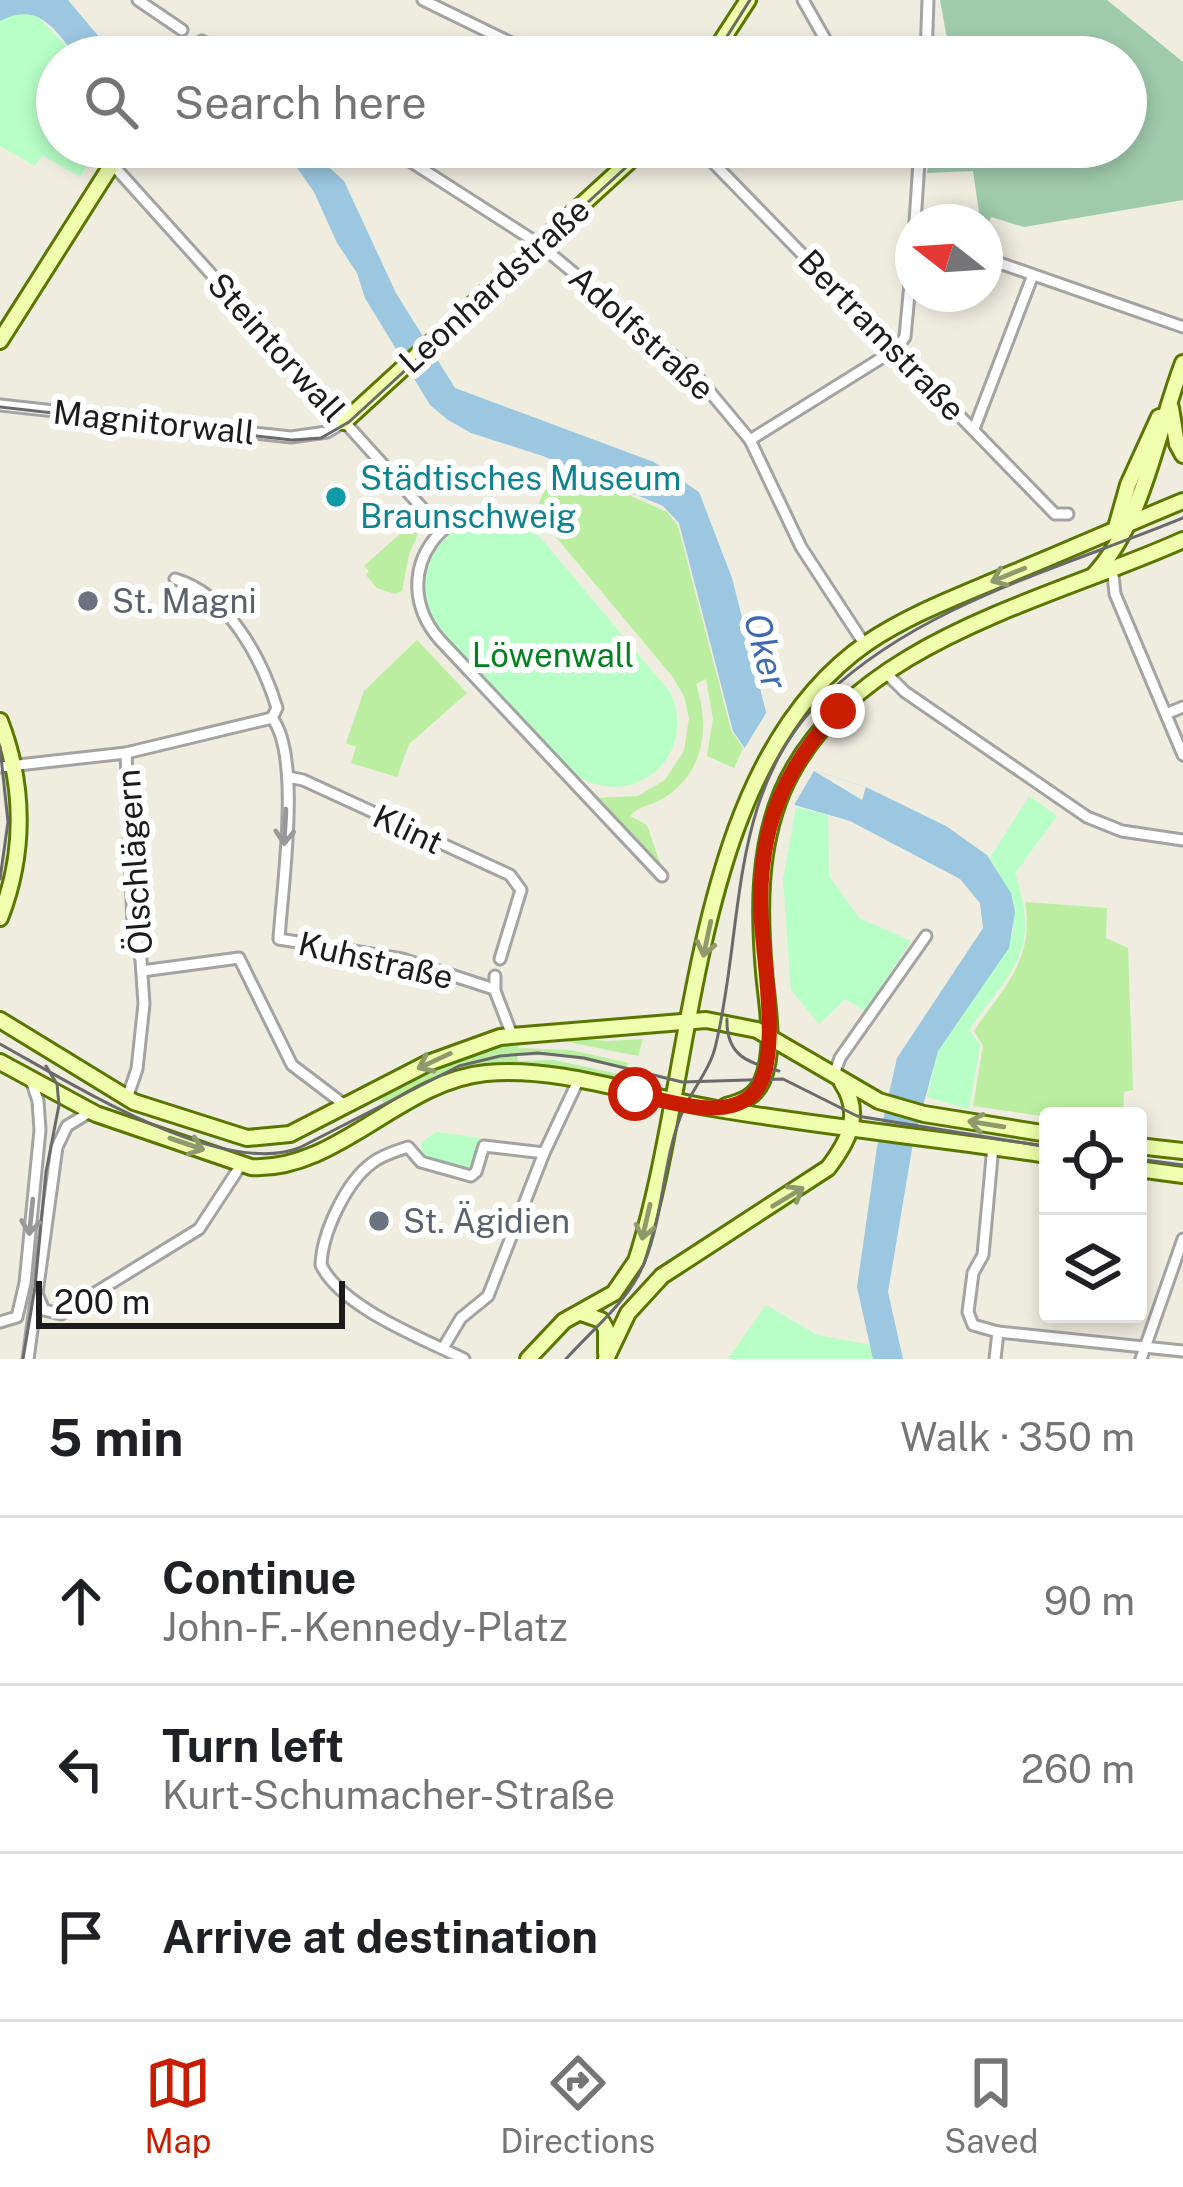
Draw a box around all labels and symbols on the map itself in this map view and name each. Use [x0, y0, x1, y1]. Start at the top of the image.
street label: Leonhardstraße [391, 190, 597, 380]
north arrow [895, 204, 1003, 312]
street label: Bertramstraße [791, 242, 973, 428]
street label: Adolfstraße [562, 258, 722, 408]
street label: Steintorwall [200, 265, 354, 429]
street label: Magnitorwall [51, 393, 257, 451]
place label: Städtisches Museum Braunschweig [360, 459, 681, 535]
marker: Städtisches Museum Braunschweig [323, 484, 349, 510]
one-way arrow [990, 566, 1027, 587]
place label: St. Magni [112, 582, 257, 620]
marker: St. Magni [75, 588, 101, 614]
water label: Oker [736, 608, 796, 694]
park label: Löwenwall [472, 636, 634, 674]
route end [811, 684, 865, 738]
street label: Ölschlägern [107, 768, 159, 956]
street label: Klint [367, 797, 449, 861]
one-way arrow [273, 807, 296, 846]
one-way arrow [695, 919, 718, 957]
street label: Kuhstraße [295, 924, 457, 996]
one-way arrow [417, 1051, 453, 1073]
route start [608, 1067, 662, 1121]
one-way arrow [967, 1112, 1006, 1135]
one-way arrow [168, 1135, 205, 1156]
one-way arrow [770, 1185, 804, 1209]
one-way arrow [20, 1197, 42, 1236]
place label: St. Ägidien [403, 1201, 570, 1240]
one-way arrow [634, 1202, 656, 1240]
marker: St. Ägidien [366, 1208, 392, 1234]
scale bar [36, 1275, 345, 1328]

